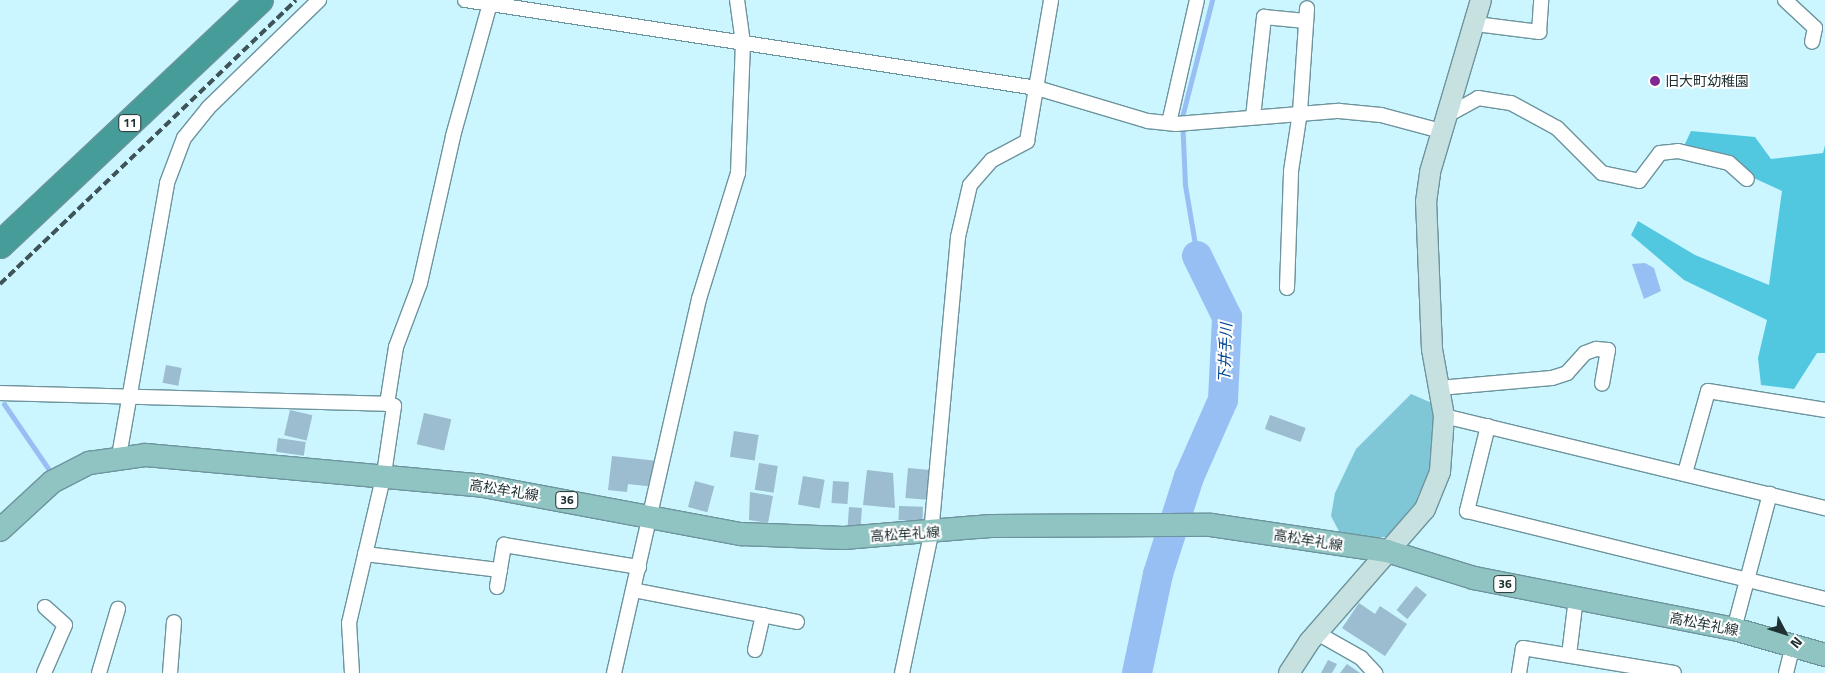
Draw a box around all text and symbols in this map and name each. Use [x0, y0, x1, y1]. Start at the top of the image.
place label: 旧大町幼稚園 [1665, 73, 1749, 89]
marker: 旧大町幼稚園 [1649, 75, 1661, 87]
road number: 11 [118, 114, 142, 132]
water label: 下井手川 [1215, 323, 1235, 383]
street label: 高松牟礼線 [468, 476, 540, 504]
road number: 36 [554, 490, 580, 510]
street label: 高松牟礼線 [869, 523, 941, 545]
street label: 高松牟礼線 [1272, 526, 1344, 554]
road number: 36 [1492, 574, 1518, 594]
north arrow [1760, 608, 1810, 658]
street label: 高松牟礼線 [1668, 609, 1740, 639]
text: N [1786, 632, 1808, 653]

